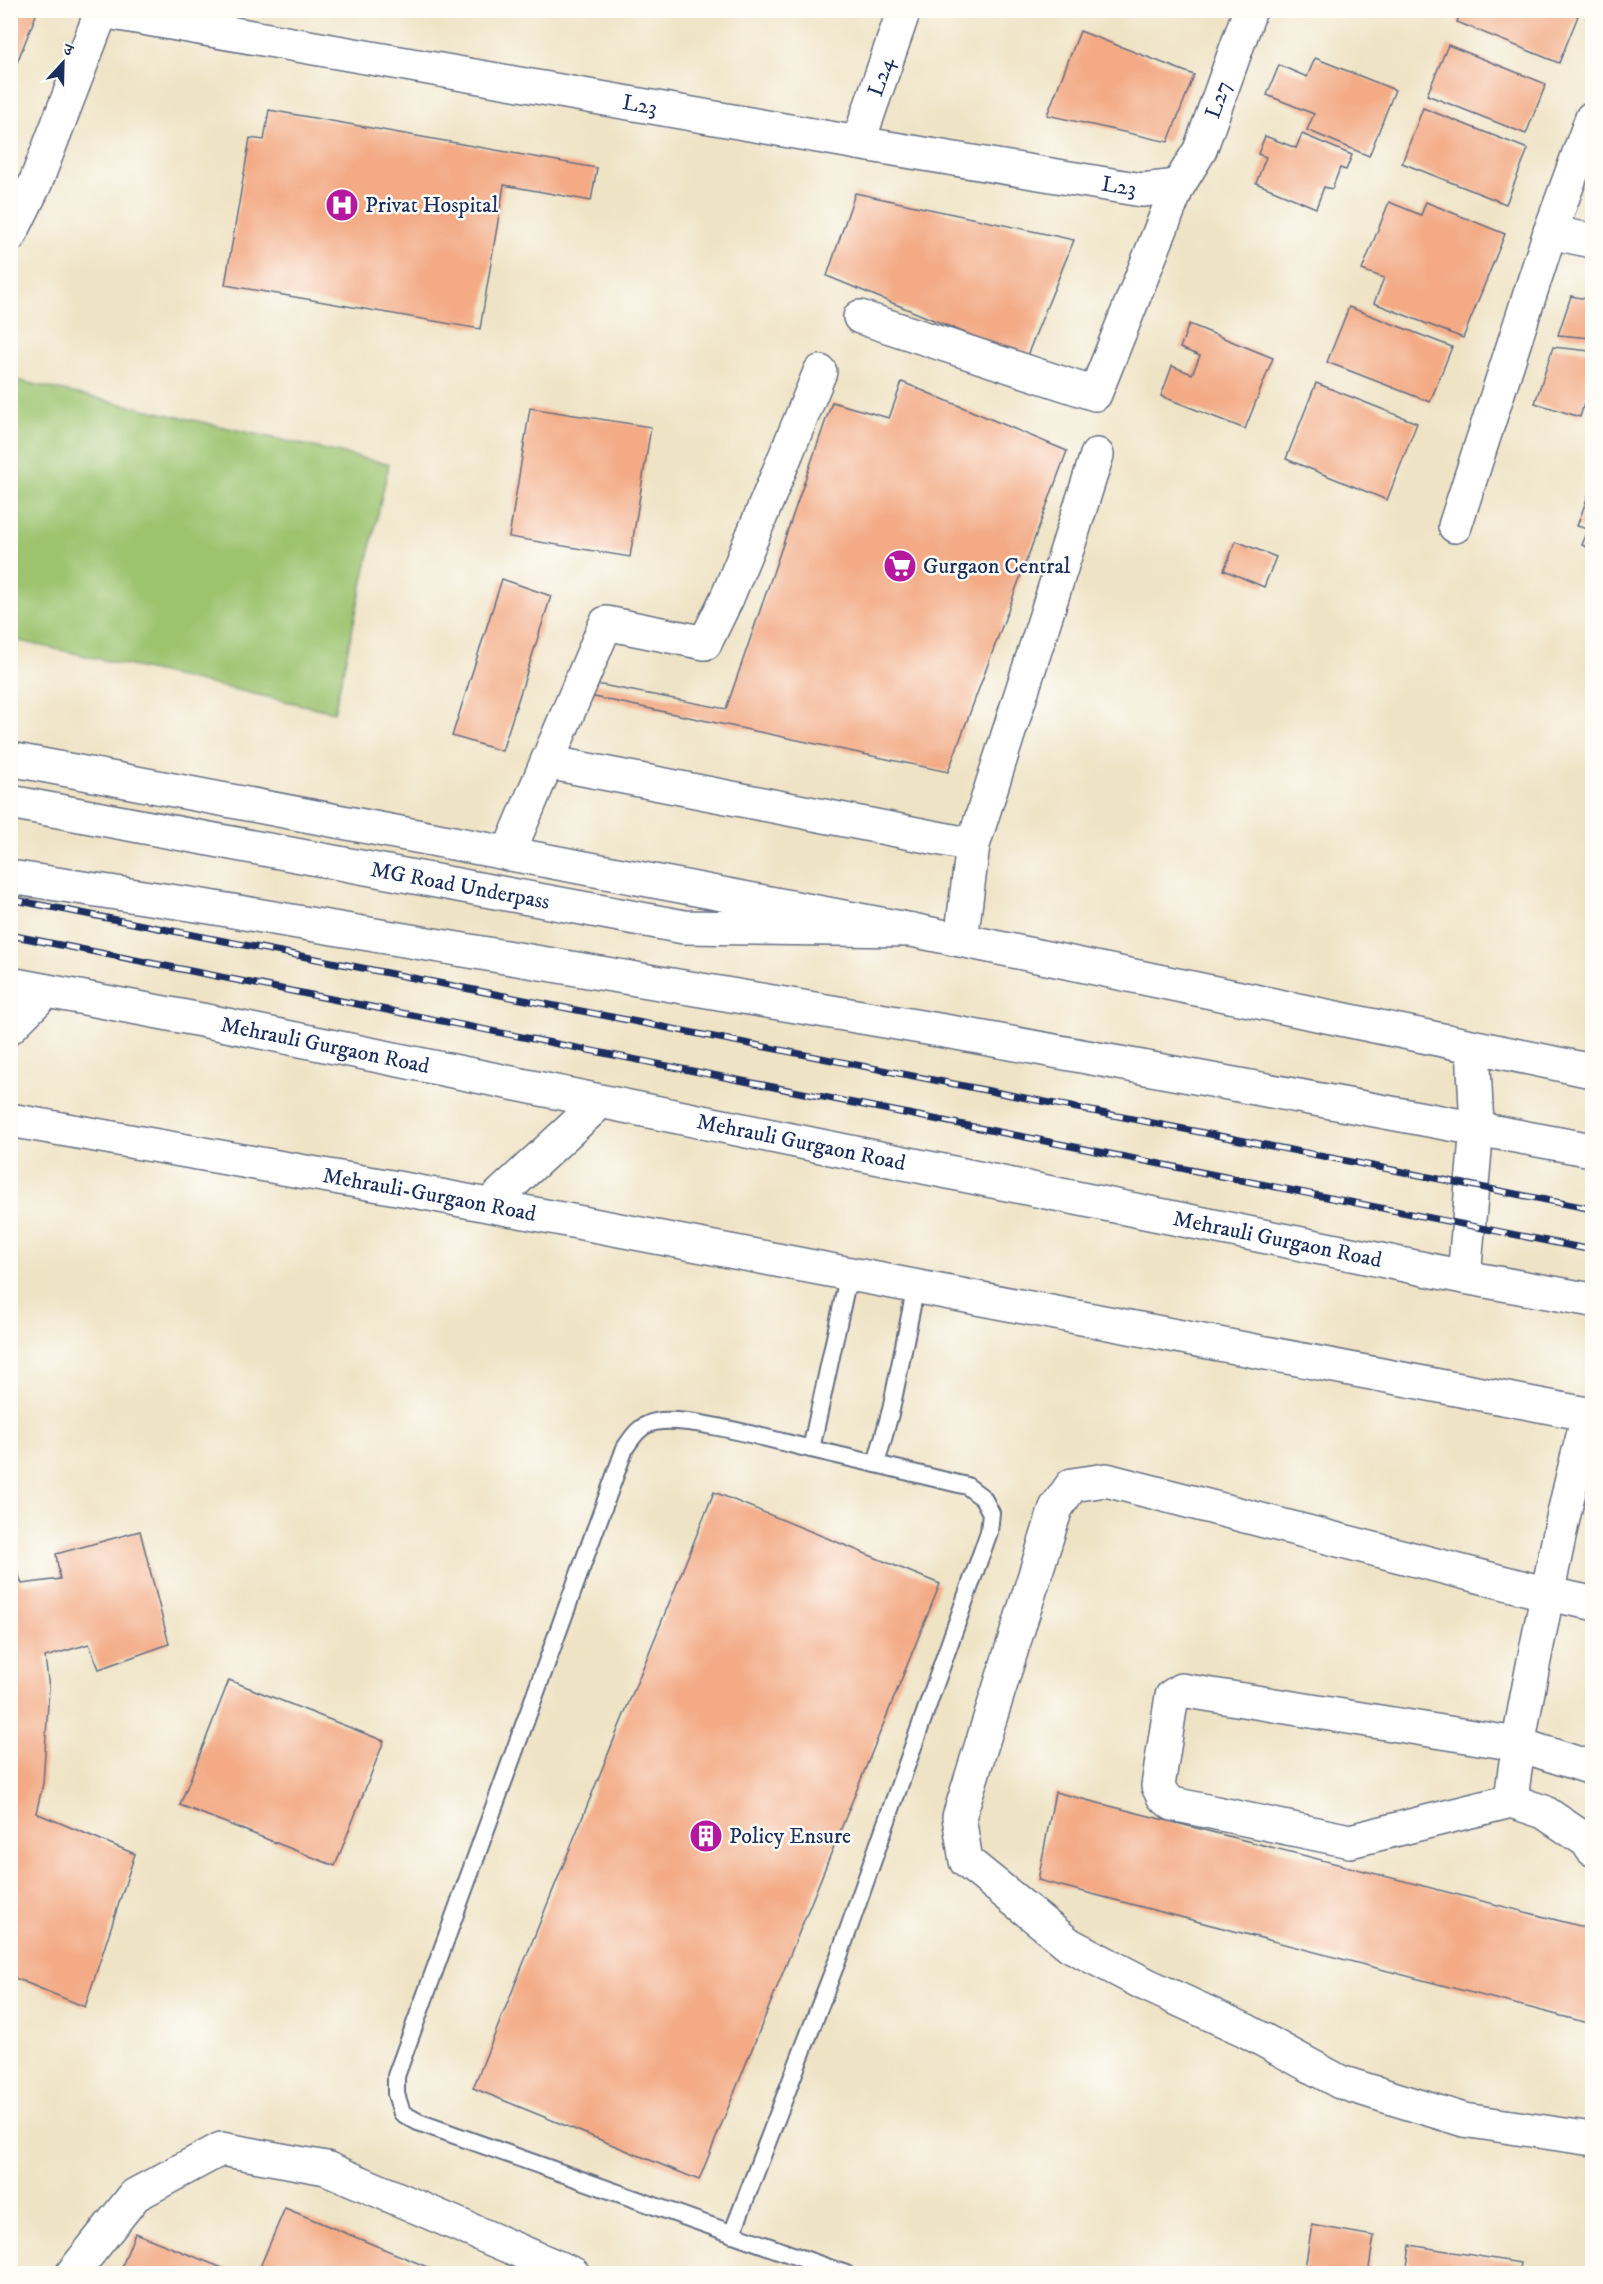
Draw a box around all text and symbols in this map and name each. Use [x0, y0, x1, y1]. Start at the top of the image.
north arrow [33, 33, 93, 93]
text: उ [60, 39, 77, 62]
street label: L24 [862, 53, 901, 100]
street label: L27 [1199, 77, 1237, 122]
street label: L23 [620, 89, 659, 121]
street label: L23 [1100, 170, 1138, 202]
hospital icon: Privat Hospital [324, 187, 360, 223]
place label: Privat Hospital [365, 192, 499, 219]
supermarket icon: Gurgaon Central [882, 548, 918, 584]
place label: Gurgaon Central [923, 553, 1071, 580]
street label: MG Road Underpass [369, 856, 552, 915]
street label: Mehrauli Gurgaon Road [218, 1011, 432, 1079]
street label: Mehrauli Gurgaon Road [695, 1108, 908, 1176]
street label: Mehrauli-Gurgaon Road [321, 1162, 538, 1227]
street label: Mehrauli Gurgaon Road [1171, 1205, 1384, 1273]
building icon: Policy Ensure [688, 1818, 724, 1854]
place label: Policy Ensure [729, 1823, 851, 1850]

